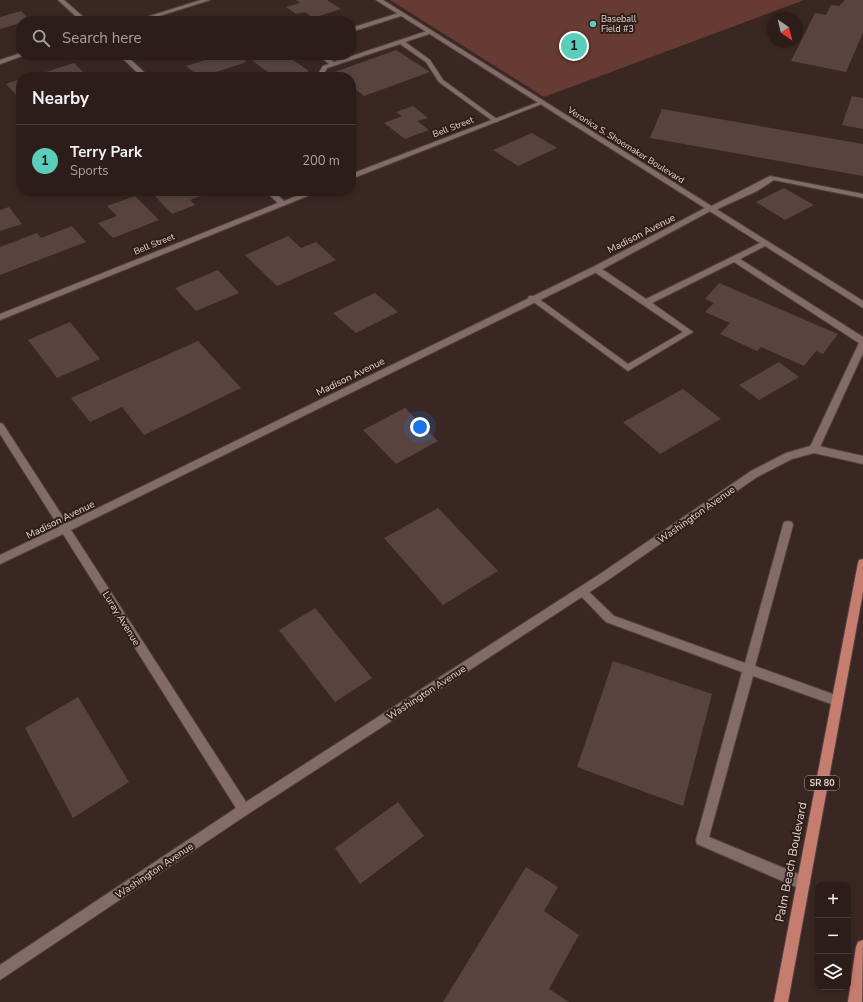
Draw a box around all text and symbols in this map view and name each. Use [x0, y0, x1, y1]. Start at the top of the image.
north arrow [767, 12, 803, 48]
place label: Baseball Field #3 [601, 13, 637, 35]
search box [16, 16, 356, 60]
marker: Baseball Field #3 [588, 19, 598, 29]
icon: search [30, 27, 52, 49]
text: Search here [62, 28, 142, 48]
pin: 1 [561, 31, 587, 61]
text: Nearby [32, 87, 89, 110]
street label: Veronica S. Shoemaker Boulevard [564, 103, 687, 186]
street label: Bell Street [431, 113, 476, 140]
text: Terry Park [70, 142, 142, 162]
text: 1 [41, 152, 49, 170]
text: 200 m [302, 152, 340, 170]
text: Sports [70, 162, 109, 180]
street label: Madison Avenue [605, 211, 678, 257]
street label: Bell Street [132, 230, 177, 258]
street label: Madison Avenue [314, 354, 387, 400]
your location [410, 417, 430, 437]
street label: Washington Avenue [655, 483, 738, 547]
street label: Madison Avenue [24, 497, 97, 543]
street label: Luray Avenue [99, 589, 143, 648]
street label: Washington Avenue [384, 662, 469, 724]
road number: SR 80 [805, 776, 839, 790]
street label: Palm Beach Boulevard [772, 801, 810, 923]
street label: Washington Avenue [113, 839, 196, 902]
map controls [815, 882, 851, 990]
button: + [815, 882, 851, 918]
button: − [815, 918, 851, 954]
button: layers [815, 954, 851, 990]

